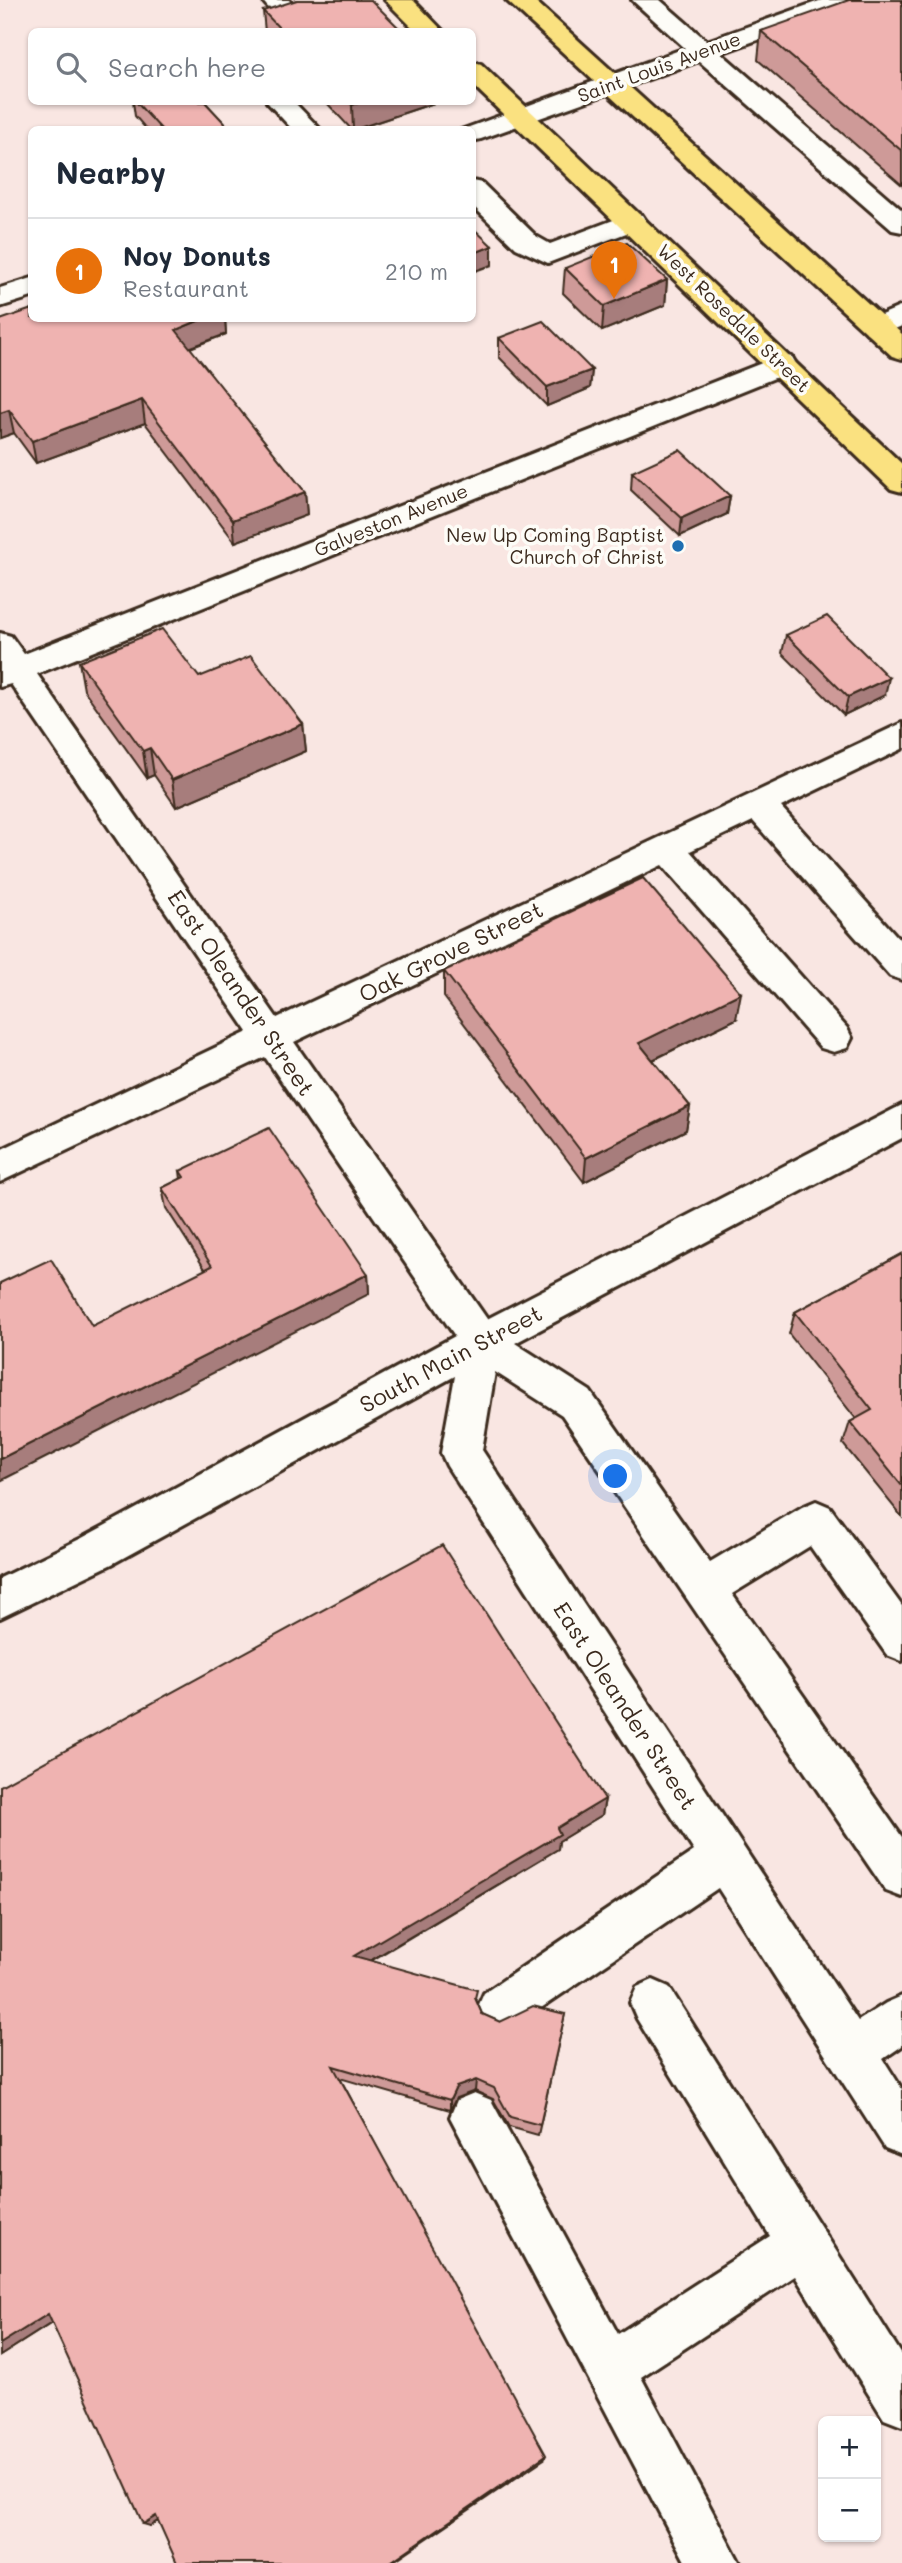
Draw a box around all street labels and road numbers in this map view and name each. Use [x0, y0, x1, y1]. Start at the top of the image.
street label: Saint Louis Avenue [574, 25, 744, 108]
street label: West Rosedale Street [652, 238, 816, 397]
street label: Galveston Avenue [310, 477, 471, 562]
street label: East Oleander Street [162, 884, 322, 1101]
street label: Oak Grove Street [354, 893, 548, 1009]
street label: South Main Street [354, 1297, 547, 1419]
street label: East Oleander Street [547, 1596, 704, 1815]

